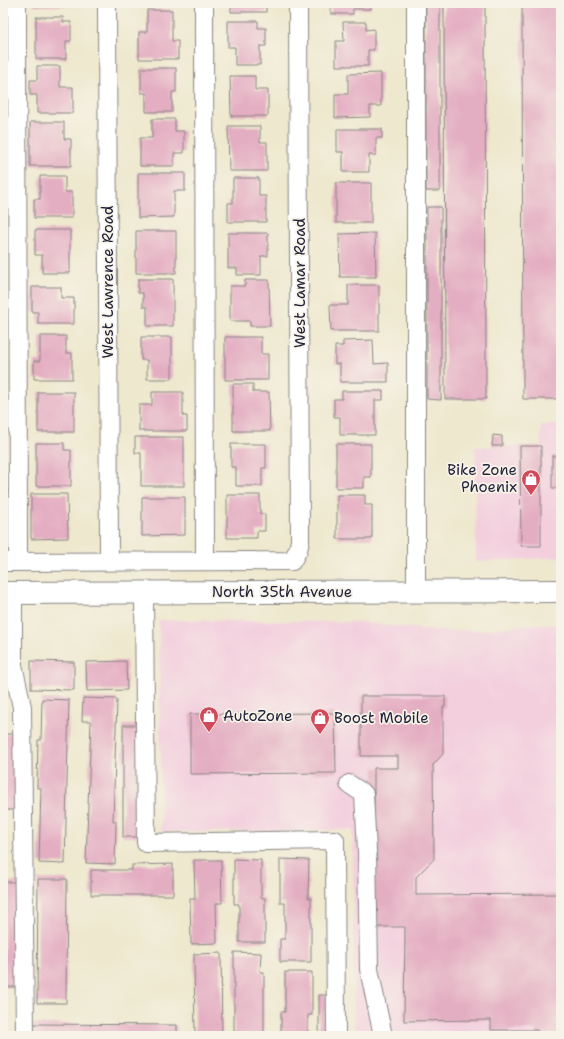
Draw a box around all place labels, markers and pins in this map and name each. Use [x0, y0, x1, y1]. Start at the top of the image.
place label: Bike Zone Phoenix [447, 460, 517, 497]
shop icon: Bike Zone Phoenix [520, 468, 542, 496]
shop icon: AutoZone [198, 705, 220, 733]
place label: AutoZone [223, 706, 293, 726]
shop icon: Boost Mobile [309, 707, 331, 735]
place label: Boost Mobile [334, 708, 429, 728]

